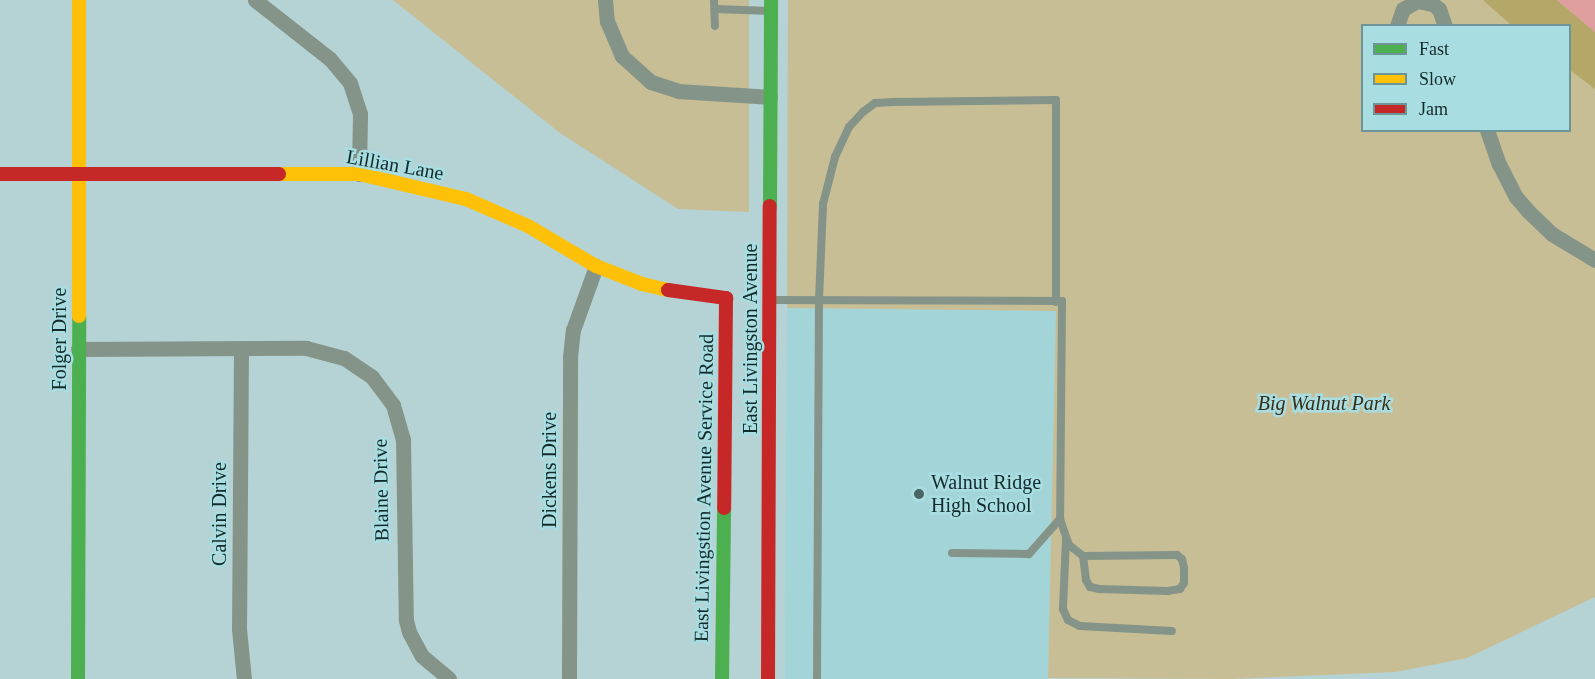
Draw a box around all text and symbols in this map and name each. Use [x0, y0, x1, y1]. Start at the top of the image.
legend [1361, 24, 1571, 132]
text: Fast [1419, 39, 1449, 59]
text: Slow [1419, 69, 1456, 89]
text: Jam [1419, 99, 1448, 119]
street label: Lillian Lane [345, 145, 445, 185]
street label: East Livingston Avenue [738, 243, 762, 435]
street label: Folger Drive [47, 288, 71, 390]
street label: East Livingstion Avenue Service Road [689, 333, 719, 643]
park label: Big Walnut Park [1258, 391, 1390, 415]
street label: Dickens Drive [537, 412, 561, 528]
street label: Blaine Drive [368, 438, 394, 542]
street label: Calvin Drive [207, 462, 231, 566]
place label: Walnut Ridge High School [931, 470, 1041, 517]
marker: Walnut Ridge High School [912, 487, 926, 501]

